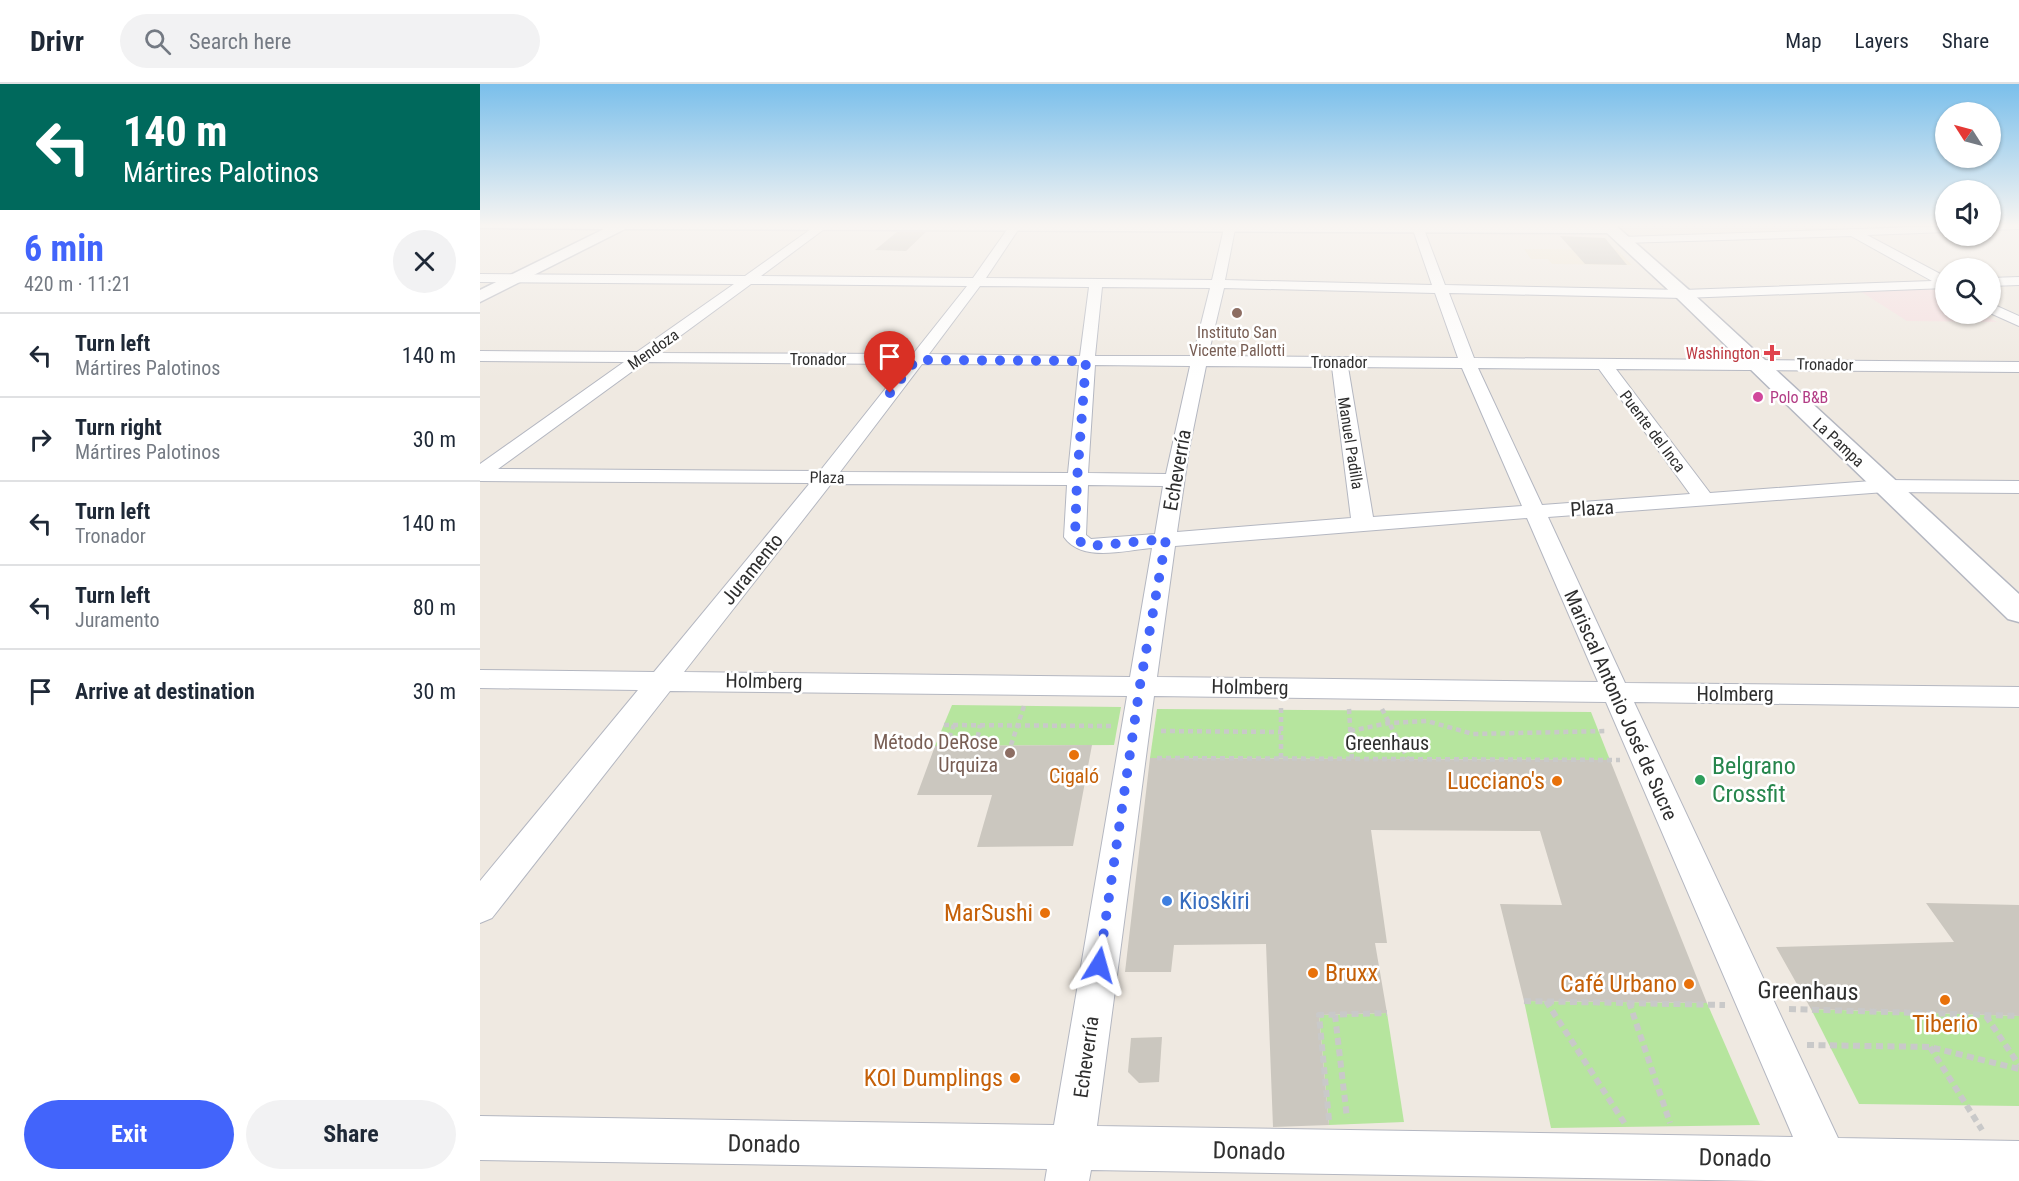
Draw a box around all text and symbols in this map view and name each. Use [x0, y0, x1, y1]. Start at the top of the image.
search box [120, 14, 540, 68]
text: Drivr [30, 25, 84, 58]
icon: search [141, 25, 174, 58]
text: Search here [189, 29, 291, 54]
text: Map [1785, 29, 1822, 53]
text: Layers [1855, 29, 1909, 53]
text: Share [1942, 29, 1989, 53]
north arrow [1935, 102, 2001, 168]
map controls [1935, 102, 2001, 324]
text: 140 m [123, 107, 228, 156]
icon: left [24, 108, 102, 186]
text: Mártires Palotinos [123, 157, 319, 189]
button: sound [1935, 180, 2001, 246]
text: 6 min [24, 228, 104, 270]
button: close [393, 230, 456, 293]
button: search [1935, 258, 2001, 324]
text: 420 m · 11:21 [24, 272, 131, 296]
marker: Instituto San Vicente Pallotti [1230, 306, 1244, 320]
place label: Instituto San Vicente Pallotti [1189, 323, 1285, 360]
street label: Mendoza [624, 325, 682, 374]
text: Turn left [75, 331, 150, 356]
pin [864, 331, 915, 393]
icon: left [24, 339, 57, 372]
icon: arrive [873, 340, 906, 373]
text: 140 m [402, 343, 456, 368]
place label: Washington [1686, 344, 1760, 363]
marker: Washington [1765, 346, 1779, 360]
street label: Tronador [790, 350, 847, 369]
street label: Tronador [1311, 353, 1368, 372]
street label: Tronador [1796, 355, 1854, 374]
text: Mártires Palotinos [75, 356, 220, 380]
street label: Puente del Inca [1616, 387, 1689, 476]
place label: Polo B&B [1770, 388, 1828, 407]
marker: Polo B&B [1751, 390, 1765, 404]
street label: Manuel Padilla [1334, 396, 1367, 491]
street label: La Pampa [1809, 414, 1868, 471]
text: Turn right [75, 415, 162, 440]
icon: right [24, 423, 57, 456]
text: 30 m [413, 427, 456, 452]
street label: Echeverría [1158, 427, 1196, 513]
text: Mártires Palotinos [75, 440, 220, 464]
street label: Plaza [809, 468, 845, 487]
street label: Plaza [1569, 495, 1615, 521]
text: Turn left [75, 499, 150, 524]
icon: left [24, 507, 57, 540]
text: 140 m [402, 511, 456, 536]
text: Tronador [75, 524, 146, 548]
street label: Juramento [716, 529, 788, 609]
text: Turn left [75, 583, 150, 608]
street label: Mariscal Antonio José de Sucre [1559, 586, 1683, 824]
icon: left [24, 591, 57, 624]
text: 80 m [413, 595, 456, 620]
text: Juramento [75, 608, 160, 632]
street label: Holmberg [725, 668, 803, 694]
street label: Holmberg [1211, 674, 1289, 700]
icon: arrive [24, 675, 57, 708]
text: Arrive at destination [75, 679, 255, 704]
text: 30 m [413, 679, 456, 704]
street label: Holmberg [1696, 682, 1774, 706]
place label: Método DeRose Urquiza [873, 730, 998, 777]
street label: Greenhaus [1345, 731, 1429, 755]
marker: Método DeRose Urquiza [1003, 746, 1017, 760]
marker: Cigaló [1067, 748, 1081, 762]
place label: Belgrano Crossfit [1712, 752, 1796, 808]
place label: Cigaló [1049, 764, 1099, 788]
place label: Lucciano's [1447, 767, 1545, 795]
marker: Belgrano Crossfit [1693, 773, 1707, 787]
marker: Lucciano's [1550, 774, 1564, 788]
place label: Kioskiri [1179, 887, 1250, 915]
marker: Kioskiri [1160, 894, 1174, 908]
place label: MarSushi [944, 899, 1033, 927]
marker: MarSushi [1038, 906, 1052, 920]
position arrow [1067, 933, 1131, 997]
place label: Bruxx [1325, 959, 1378, 987]
marker: Bruxx [1306, 966, 1320, 980]
place label: Café Urbano [1560, 970, 1677, 998]
street label: Greenhaus [1757, 976, 1859, 1006]
marker: Café Urbano [1682, 977, 1696, 991]
marker: Tiberio [1938, 993, 1952, 1007]
place label: Tiberio [1912, 1010, 1978, 1038]
street label: Echeverría [1068, 1015, 1104, 1099]
place label: KOI Dumplings [864, 1064, 1003, 1092]
marker: KOI Dumplings [1008, 1071, 1022, 1085]
button: Exit [24, 1100, 234, 1169]
button: Share [246, 1100, 456, 1169]
street label: Donado [727, 1129, 801, 1159]
street label: Donado [1212, 1136, 1286, 1166]
street label: Donado [1698, 1143, 1772, 1173]

